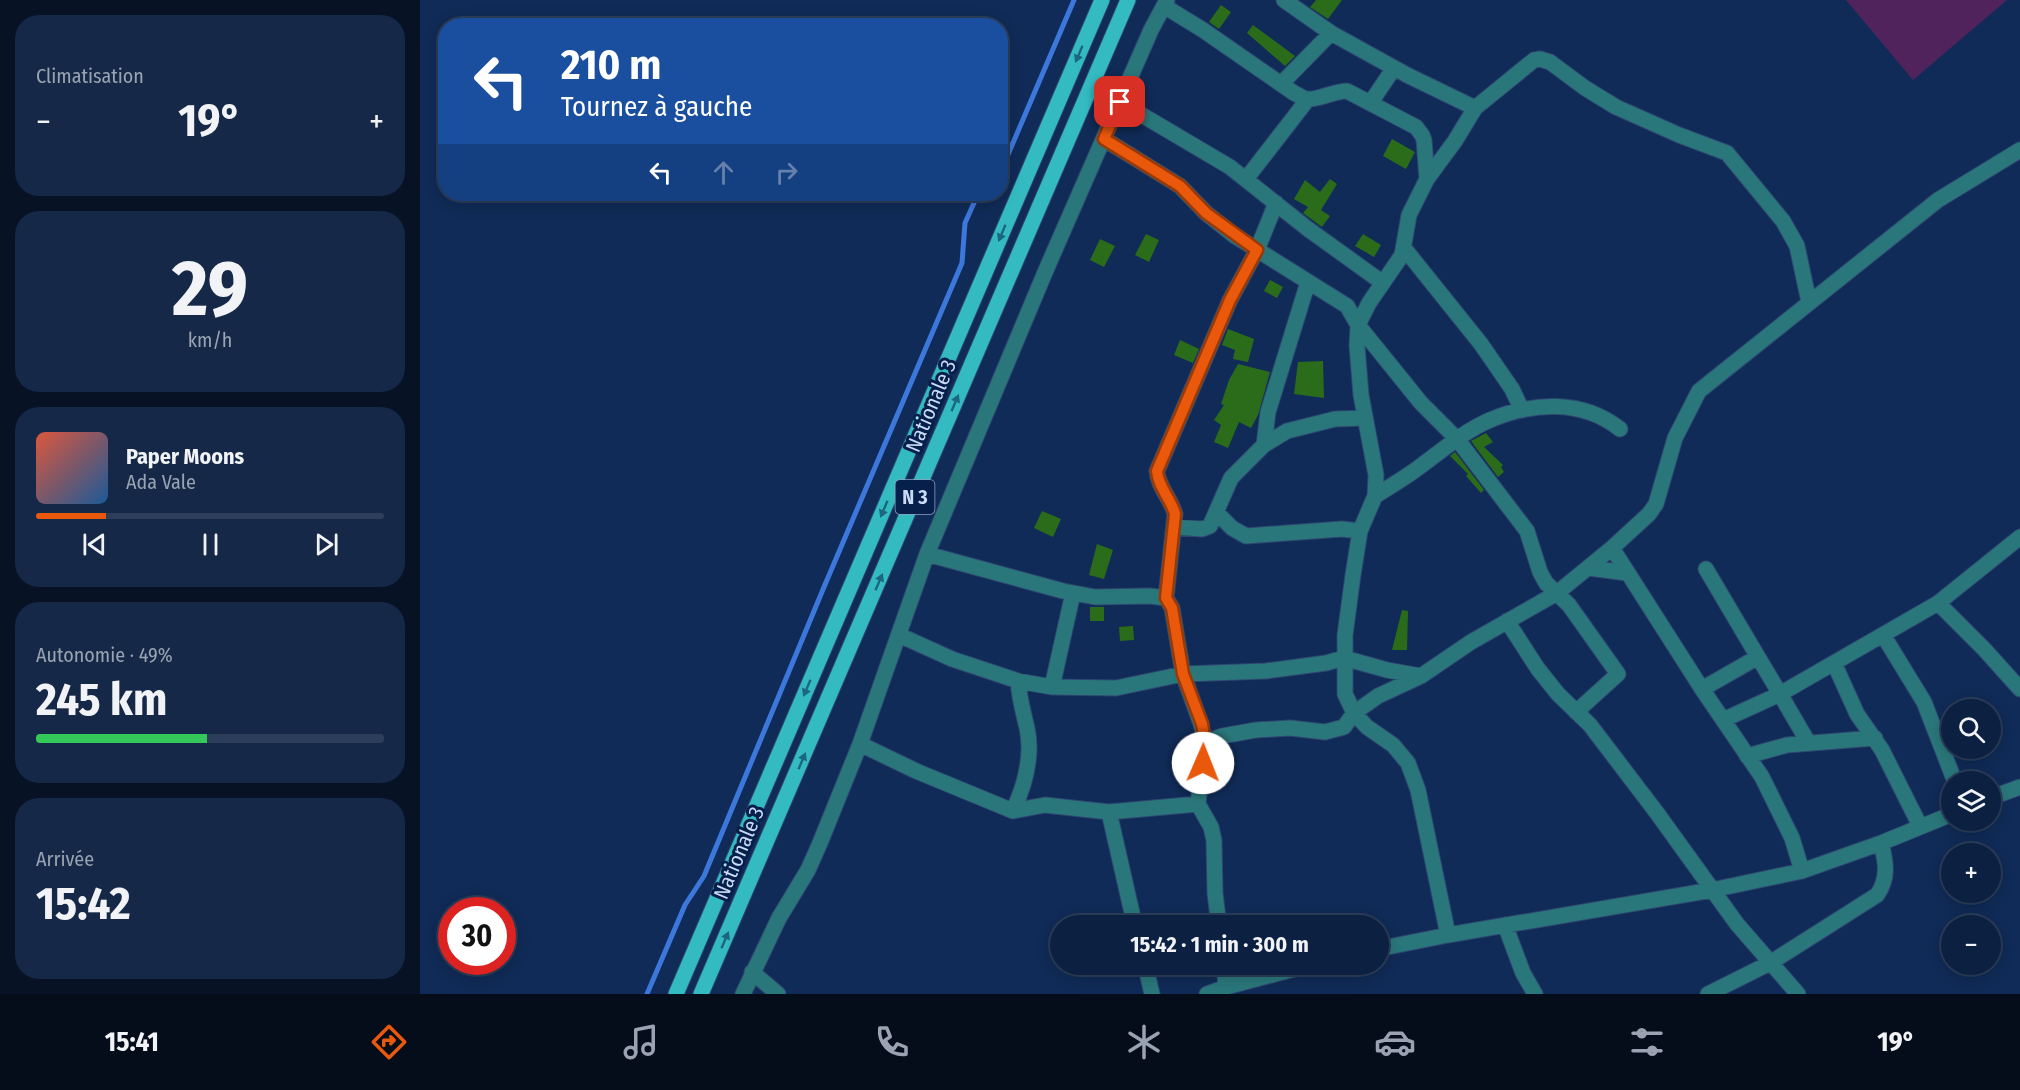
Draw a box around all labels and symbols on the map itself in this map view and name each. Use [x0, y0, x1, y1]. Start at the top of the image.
one-way arrow [1074, 45, 1084, 63]
pin [1094, 76, 1145, 127]
one-way arrow [997, 224, 1006, 242]
street label: Nationale 3 [900, 356, 962, 456]
one-way arrow [951, 394, 960, 411]
road number: N 3 [896, 480, 934, 514]
one-way arrow [879, 500, 889, 518]
one-way arrow [874, 573, 884, 591]
one-way arrow [802, 679, 811, 697]
position arrow [1171, 731, 1235, 795]
one-way arrow [797, 753, 806, 770]
street label: Nationale 3 [708, 803, 770, 903]
speed limit sign: 30 [438, 897, 516, 975]
one-way arrow [720, 932, 729, 949]

